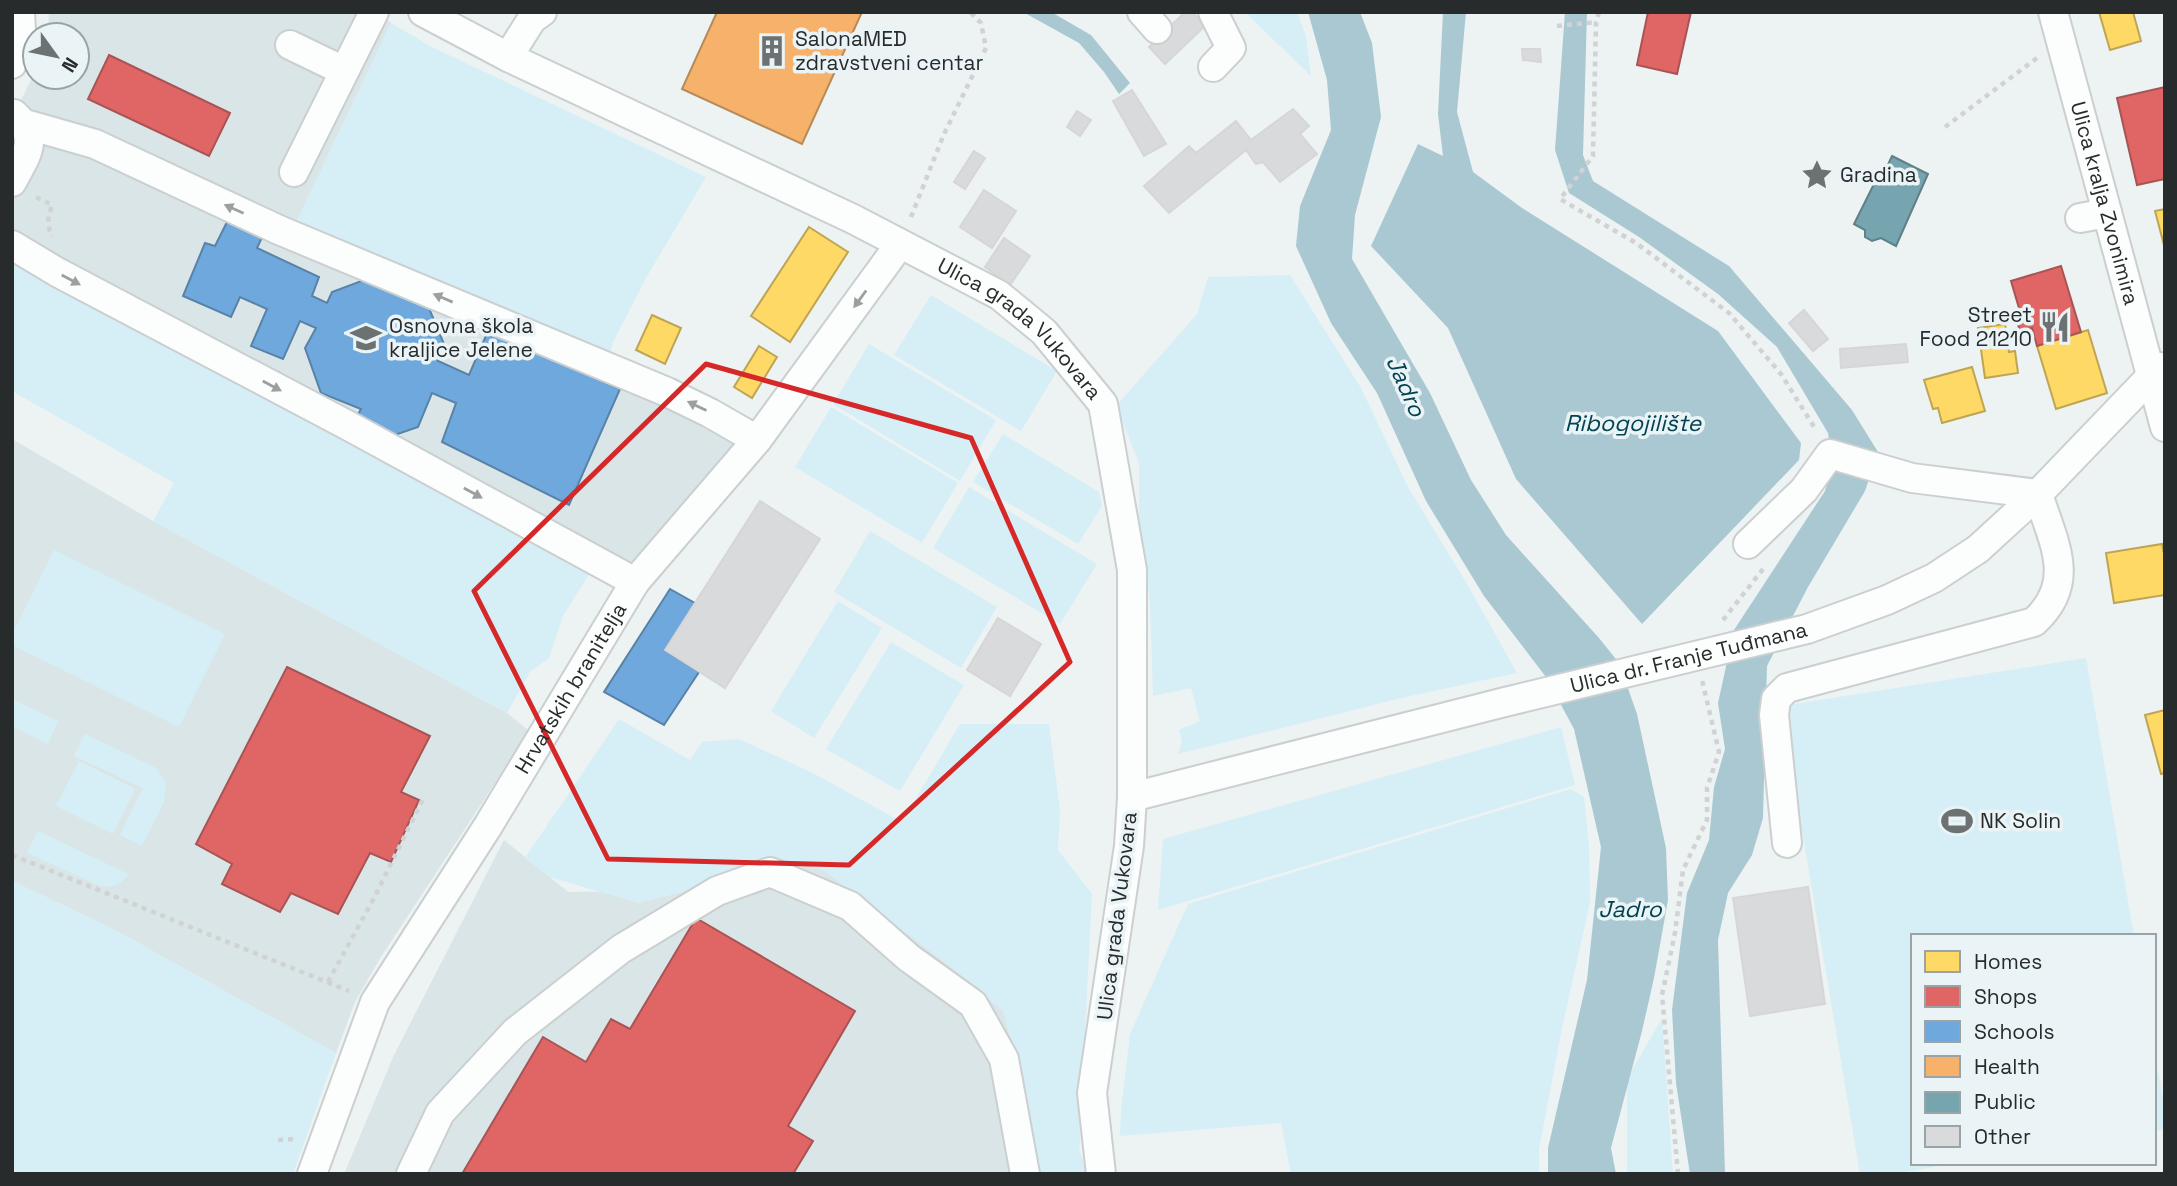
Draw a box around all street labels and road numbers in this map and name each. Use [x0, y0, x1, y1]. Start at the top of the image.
street label: Ulica kralja Zvonimira [2065, 98, 2145, 308]
street label: Ulica grada Vukovara [933, 251, 1108, 405]
street label: Hrvatskih branitelja [509, 598, 632, 779]
street label: Ulica dr. Franje Tuđmana [1567, 615, 1810, 699]
street label: Ulica grada Vukovara [1090, 810, 1143, 1022]

